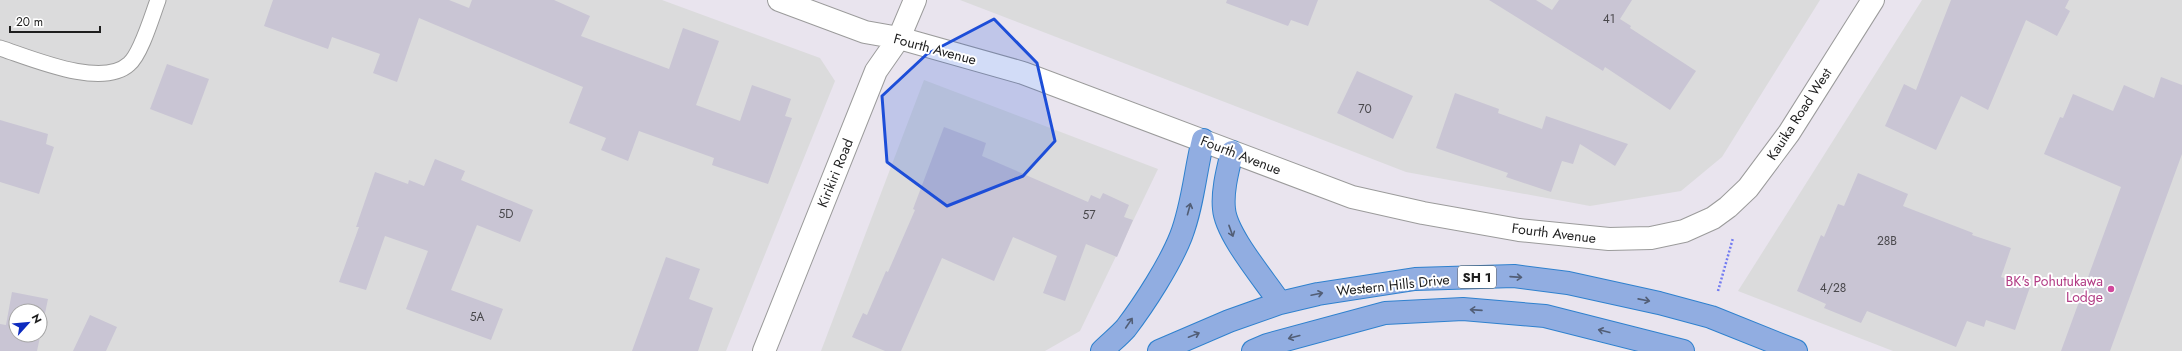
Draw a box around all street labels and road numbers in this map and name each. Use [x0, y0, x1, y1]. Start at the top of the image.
street label: Fourth Avenue [891, 28, 979, 70]
street label: Kauika Road West [1762, 64, 1837, 164]
street label: Fourth Avenue [1198, 130, 1284, 180]
street label: Kirikiri Road [812, 136, 858, 210]
street label: Fourth Avenue [1511, 218, 1597, 248]
road number: SH 1 [1458, 266, 1496, 288]
street label: Western Hills Drive [1335, 269, 1451, 301]

